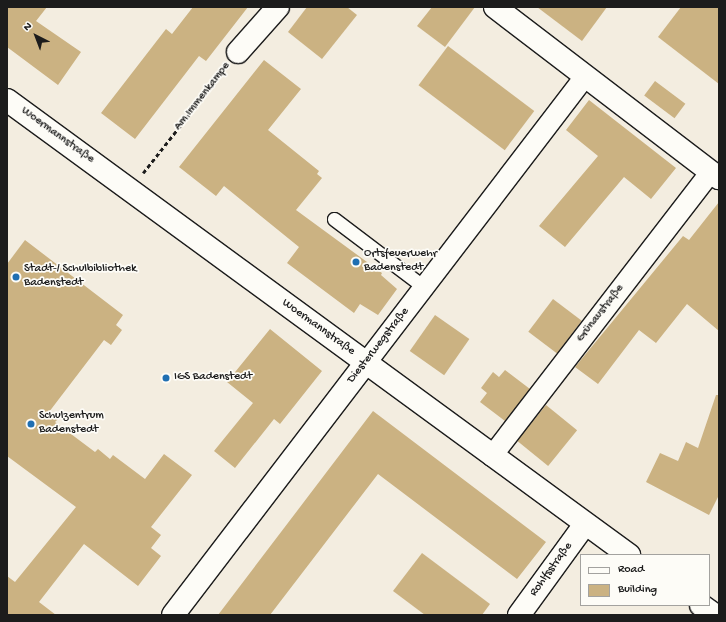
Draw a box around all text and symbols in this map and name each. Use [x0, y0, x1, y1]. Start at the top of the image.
north arrow [16, 16, 56, 56]
text: N [21, 20, 35, 34]
street label: Am Immenkampe [172, 60, 234, 134]
street label: Woermannstraße [18, 105, 96, 167]
place label: Ortsfeuerwehr Badenstedt [364, 248, 437, 276]
marker: Ortsfeuerwehr Badenstedt [351, 257, 361, 267]
place label: Stadt-/ Schulbibliothek Badenstedt [24, 263, 137, 291]
marker: Stadt-/ Schulbibliothek Badenstedt [11, 272, 21, 282]
street label: Grünaustraße [574, 282, 628, 346]
street label: Woermannstraße [279, 297, 357, 359]
street label: Diesterwegstraße [345, 305, 413, 387]
place label: IGS Badenstedt [174, 371, 252, 385]
marker: IGS Badenstedt [161, 373, 171, 383]
place label: Schulzentrum Badenstedt [39, 410, 104, 438]
marker: Schulzentrum Badenstedt [26, 419, 36, 429]
street label: Rohlfsstraße [528, 540, 576, 600]
legend [580, 554, 710, 606]
text: Road [618, 563, 644, 577]
text: Building [618, 583, 657, 597]

